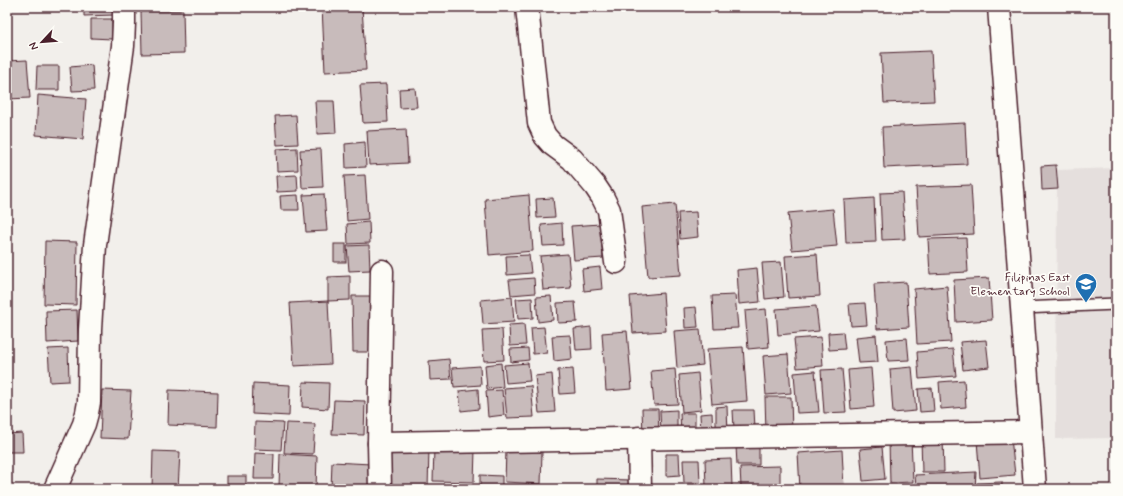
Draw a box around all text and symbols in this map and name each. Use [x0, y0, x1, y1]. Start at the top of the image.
north arrow [22, 22, 62, 62]
text: N [26, 40, 42, 52]
place label: Filipinas East Elementary School [970, 270, 1071, 300]
school or university icon: Filipinas East Elementary School [1073, 271, 1099, 304]

